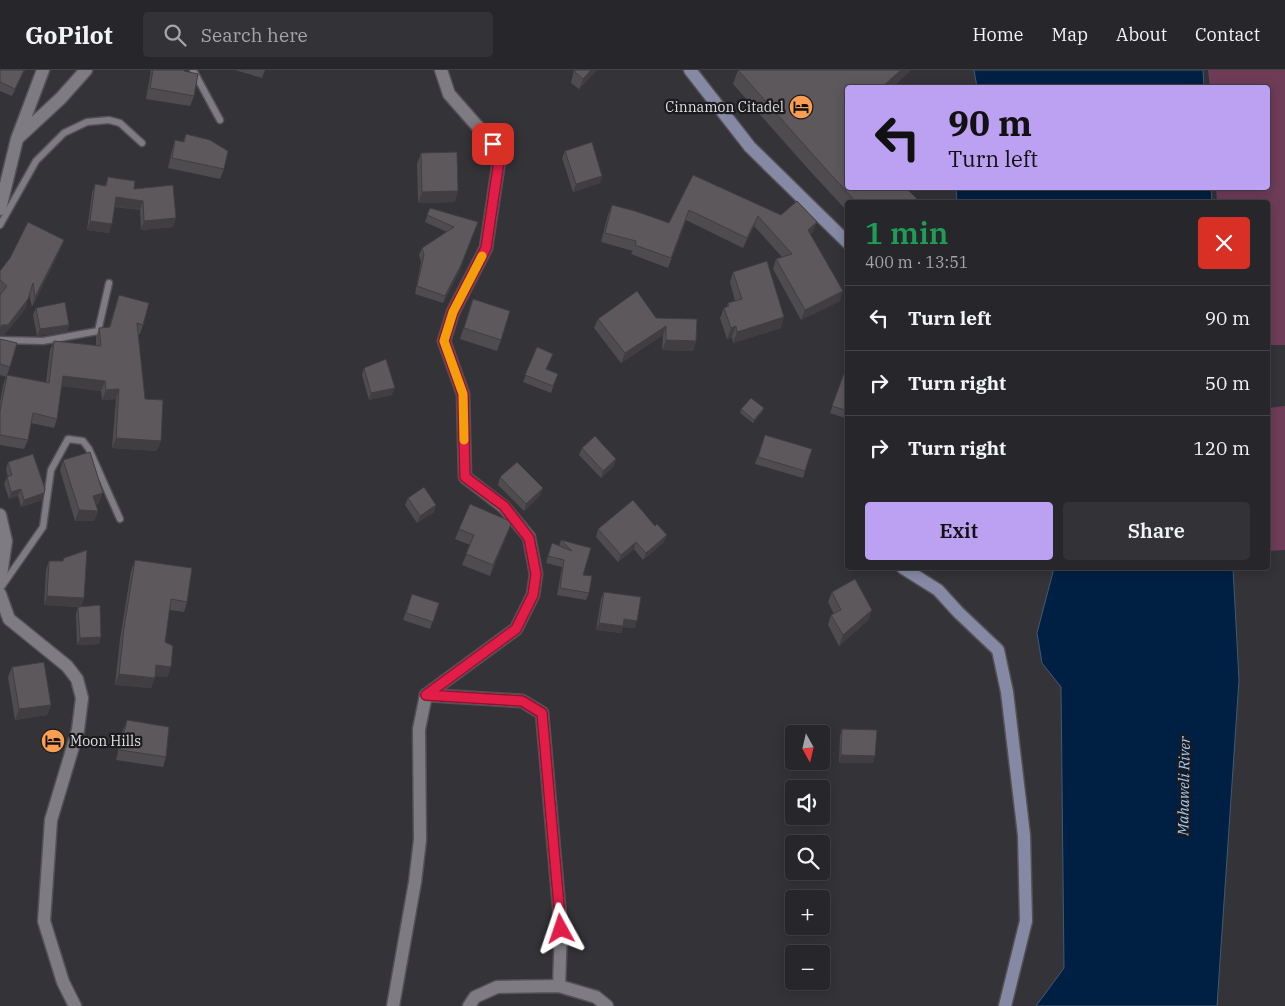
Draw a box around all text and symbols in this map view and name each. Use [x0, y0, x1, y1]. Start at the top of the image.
search box [143, 12, 493, 57]
text: GoPilot [25, 19, 113, 51]
icon: search [161, 21, 189, 49]
text: Search here [201, 23, 308, 47]
text: Home [972, 23, 1024, 46]
text: Map [1052, 23, 1088, 46]
text: About [1116, 23, 1167, 46]
text: Contact [1195, 23, 1260, 46]
hotel icon: Cinnamon Citadel [788, 94, 814, 120]
place label: Cinnamon Citadel [665, 98, 784, 116]
text: 90 m [948, 100, 1032, 146]
icon: left [865, 105, 930, 170]
pin [472, 123, 514, 165]
icon: arrive [479, 130, 507, 158]
text: Turn left [948, 144, 1038, 173]
text: 1 min [865, 213, 948, 252]
button: close [1198, 217, 1250, 269]
text: 400 m · 13:51 [865, 252, 968, 272]
icon: left [865, 304, 893, 332]
text: Turn left [908, 306, 991, 330]
text: 90 m [1205, 306, 1250, 330]
icon: right [865, 369, 893, 397]
text: Turn right [908, 371, 1006, 395]
text: 50 m [1205, 371, 1250, 395]
icon: right [865, 434, 893, 462]
text: Turn right [908, 436, 1006, 460]
text: 120 m [1193, 436, 1250, 460]
button: Exit [865, 502, 1053, 560]
button: Share [1063, 502, 1250, 560]
north arrow [785, 725, 830, 770]
map controls [785, 725, 830, 990]
hotel icon: Moon Hills [40, 728, 66, 754]
place label: Moon Hills [70, 732, 141, 750]
water label: Mahaweli River [1173, 736, 1194, 837]
button: sound [785, 780, 830, 825]
button: search [785, 835, 830, 880]
button: + [785, 890, 830, 935]
position arrow [534, 902, 586, 954]
button: − [785, 945, 830, 990]

